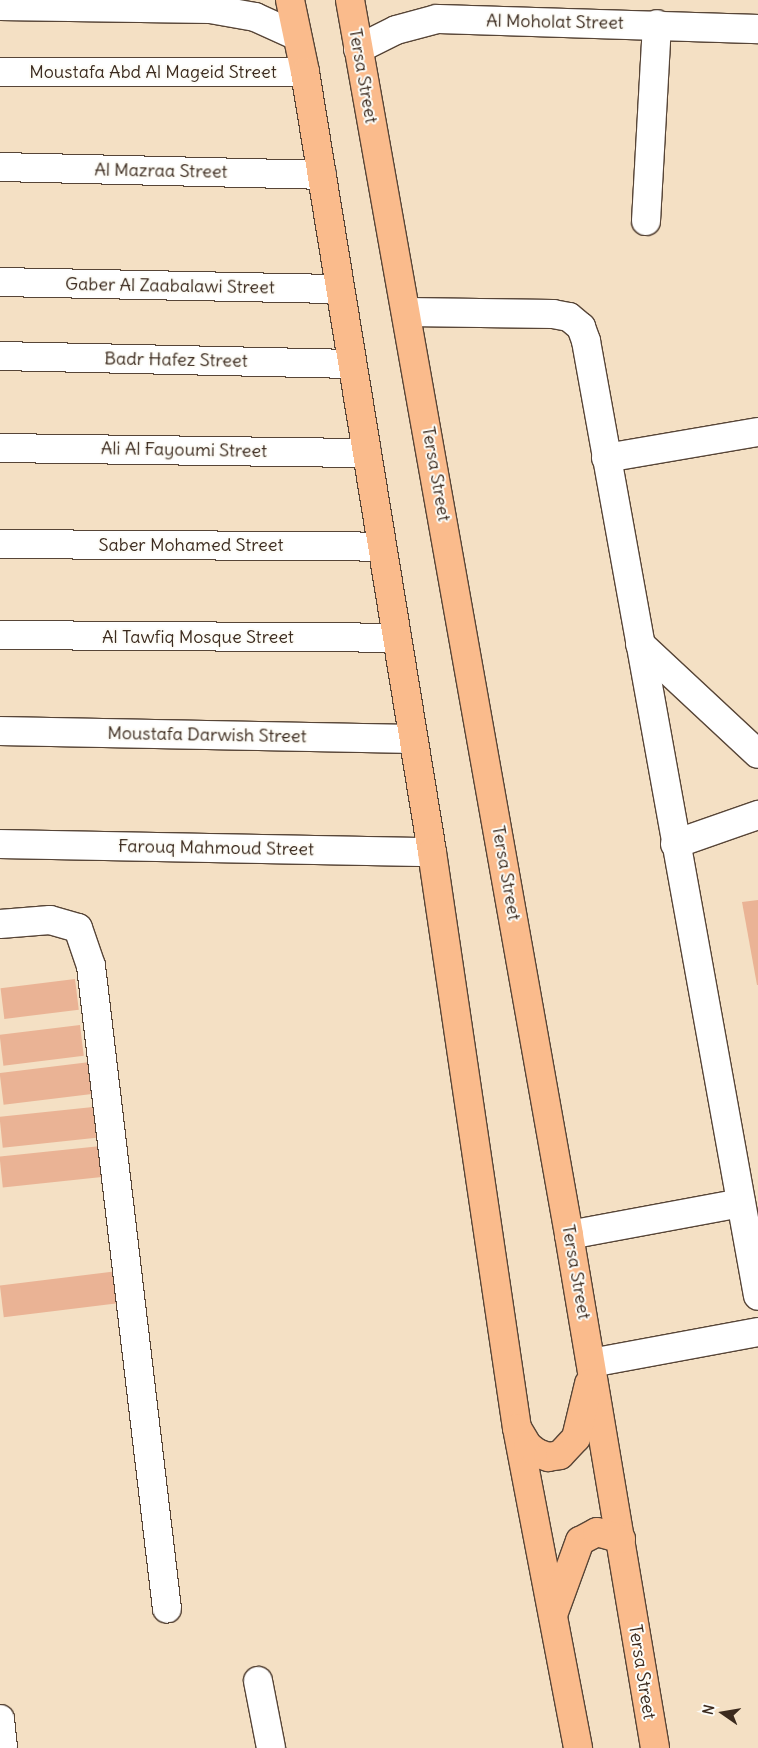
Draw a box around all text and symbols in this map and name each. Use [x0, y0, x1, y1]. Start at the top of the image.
street label: Al Moholat Street [486, 10, 624, 34]
street label: Tersa Street [344, 27, 382, 125]
street label: Moustafa Abd Al Mageid Street [29, 61, 277, 83]
street label: Al Mazraa Street [94, 159, 228, 183]
street label: Gaber Al Zaabalawi Street [65, 273, 275, 299]
street label: Badr Hafez Street [104, 348, 248, 372]
street label: Tersa Street [417, 425, 455, 523]
street label: Ali Al Fayoumi Street [101, 438, 267, 462]
street label: Saber Mohamed Street [98, 534, 284, 556]
street label: Al Tawfiq Mosque Street [102, 626, 294, 648]
street label: Moustafa Darwish Street [107, 722, 307, 748]
street label: Tersa Street [487, 824, 525, 922]
street label: Farouq Mahmoud Street [118, 835, 314, 861]
street label: Tersa Street [557, 1223, 595, 1321]
street label: Tersa Street [624, 1623, 660, 1721]
north arrow [698, 1688, 748, 1738]
text: N [699, 1703, 718, 1716]

